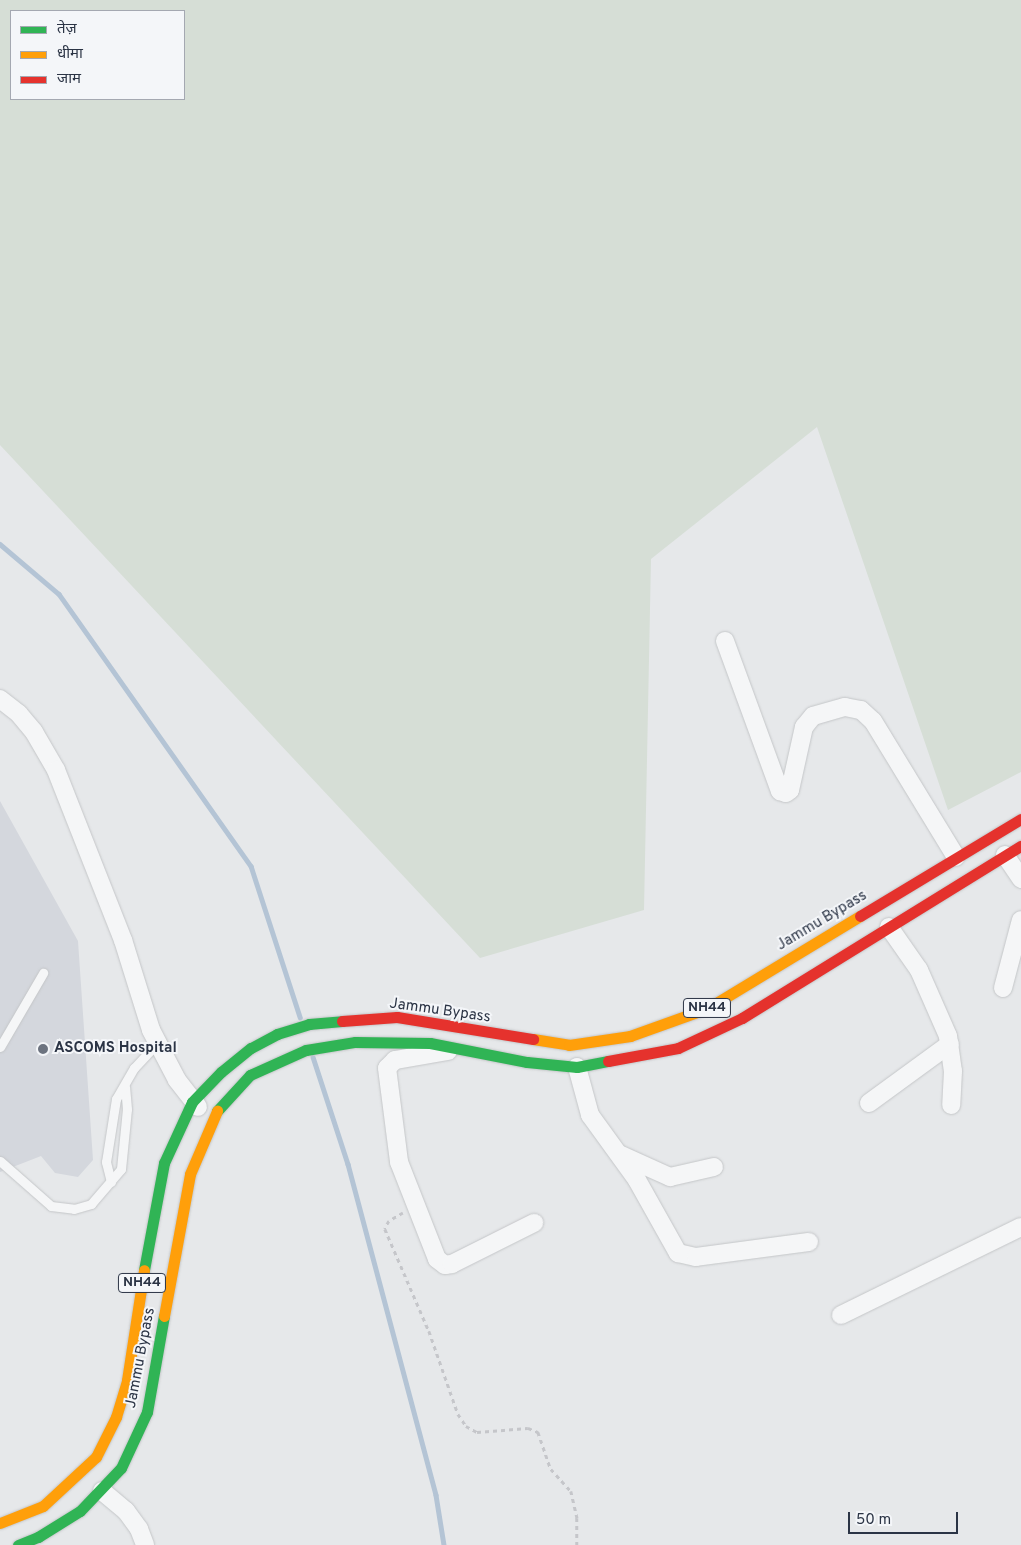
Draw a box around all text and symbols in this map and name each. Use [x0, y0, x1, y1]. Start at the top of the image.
legend [10, 10, 185, 100]
text: तेज़ [57, 20, 77, 39]
text: धीमा [57, 45, 83, 64]
text: जाम [57, 70, 81, 89]
street label: Jammu Bypass [774, 887, 870, 955]
street label: Jammu Bypass [388, 995, 492, 1027]
road number: NH44 [682, 996, 732, 1020]
place label: ASCOMS Hospital [54, 1040, 177, 1058]
marker: ASCOMS Hospital [36, 1042, 50, 1056]
road number: NH44 [117, 1272, 167, 1295]
street label: Jammu Bypass [122, 1306, 160, 1410]
scale bar [851, 1502, 961, 1534]
text: 50 m [856, 1511, 891, 1530]

